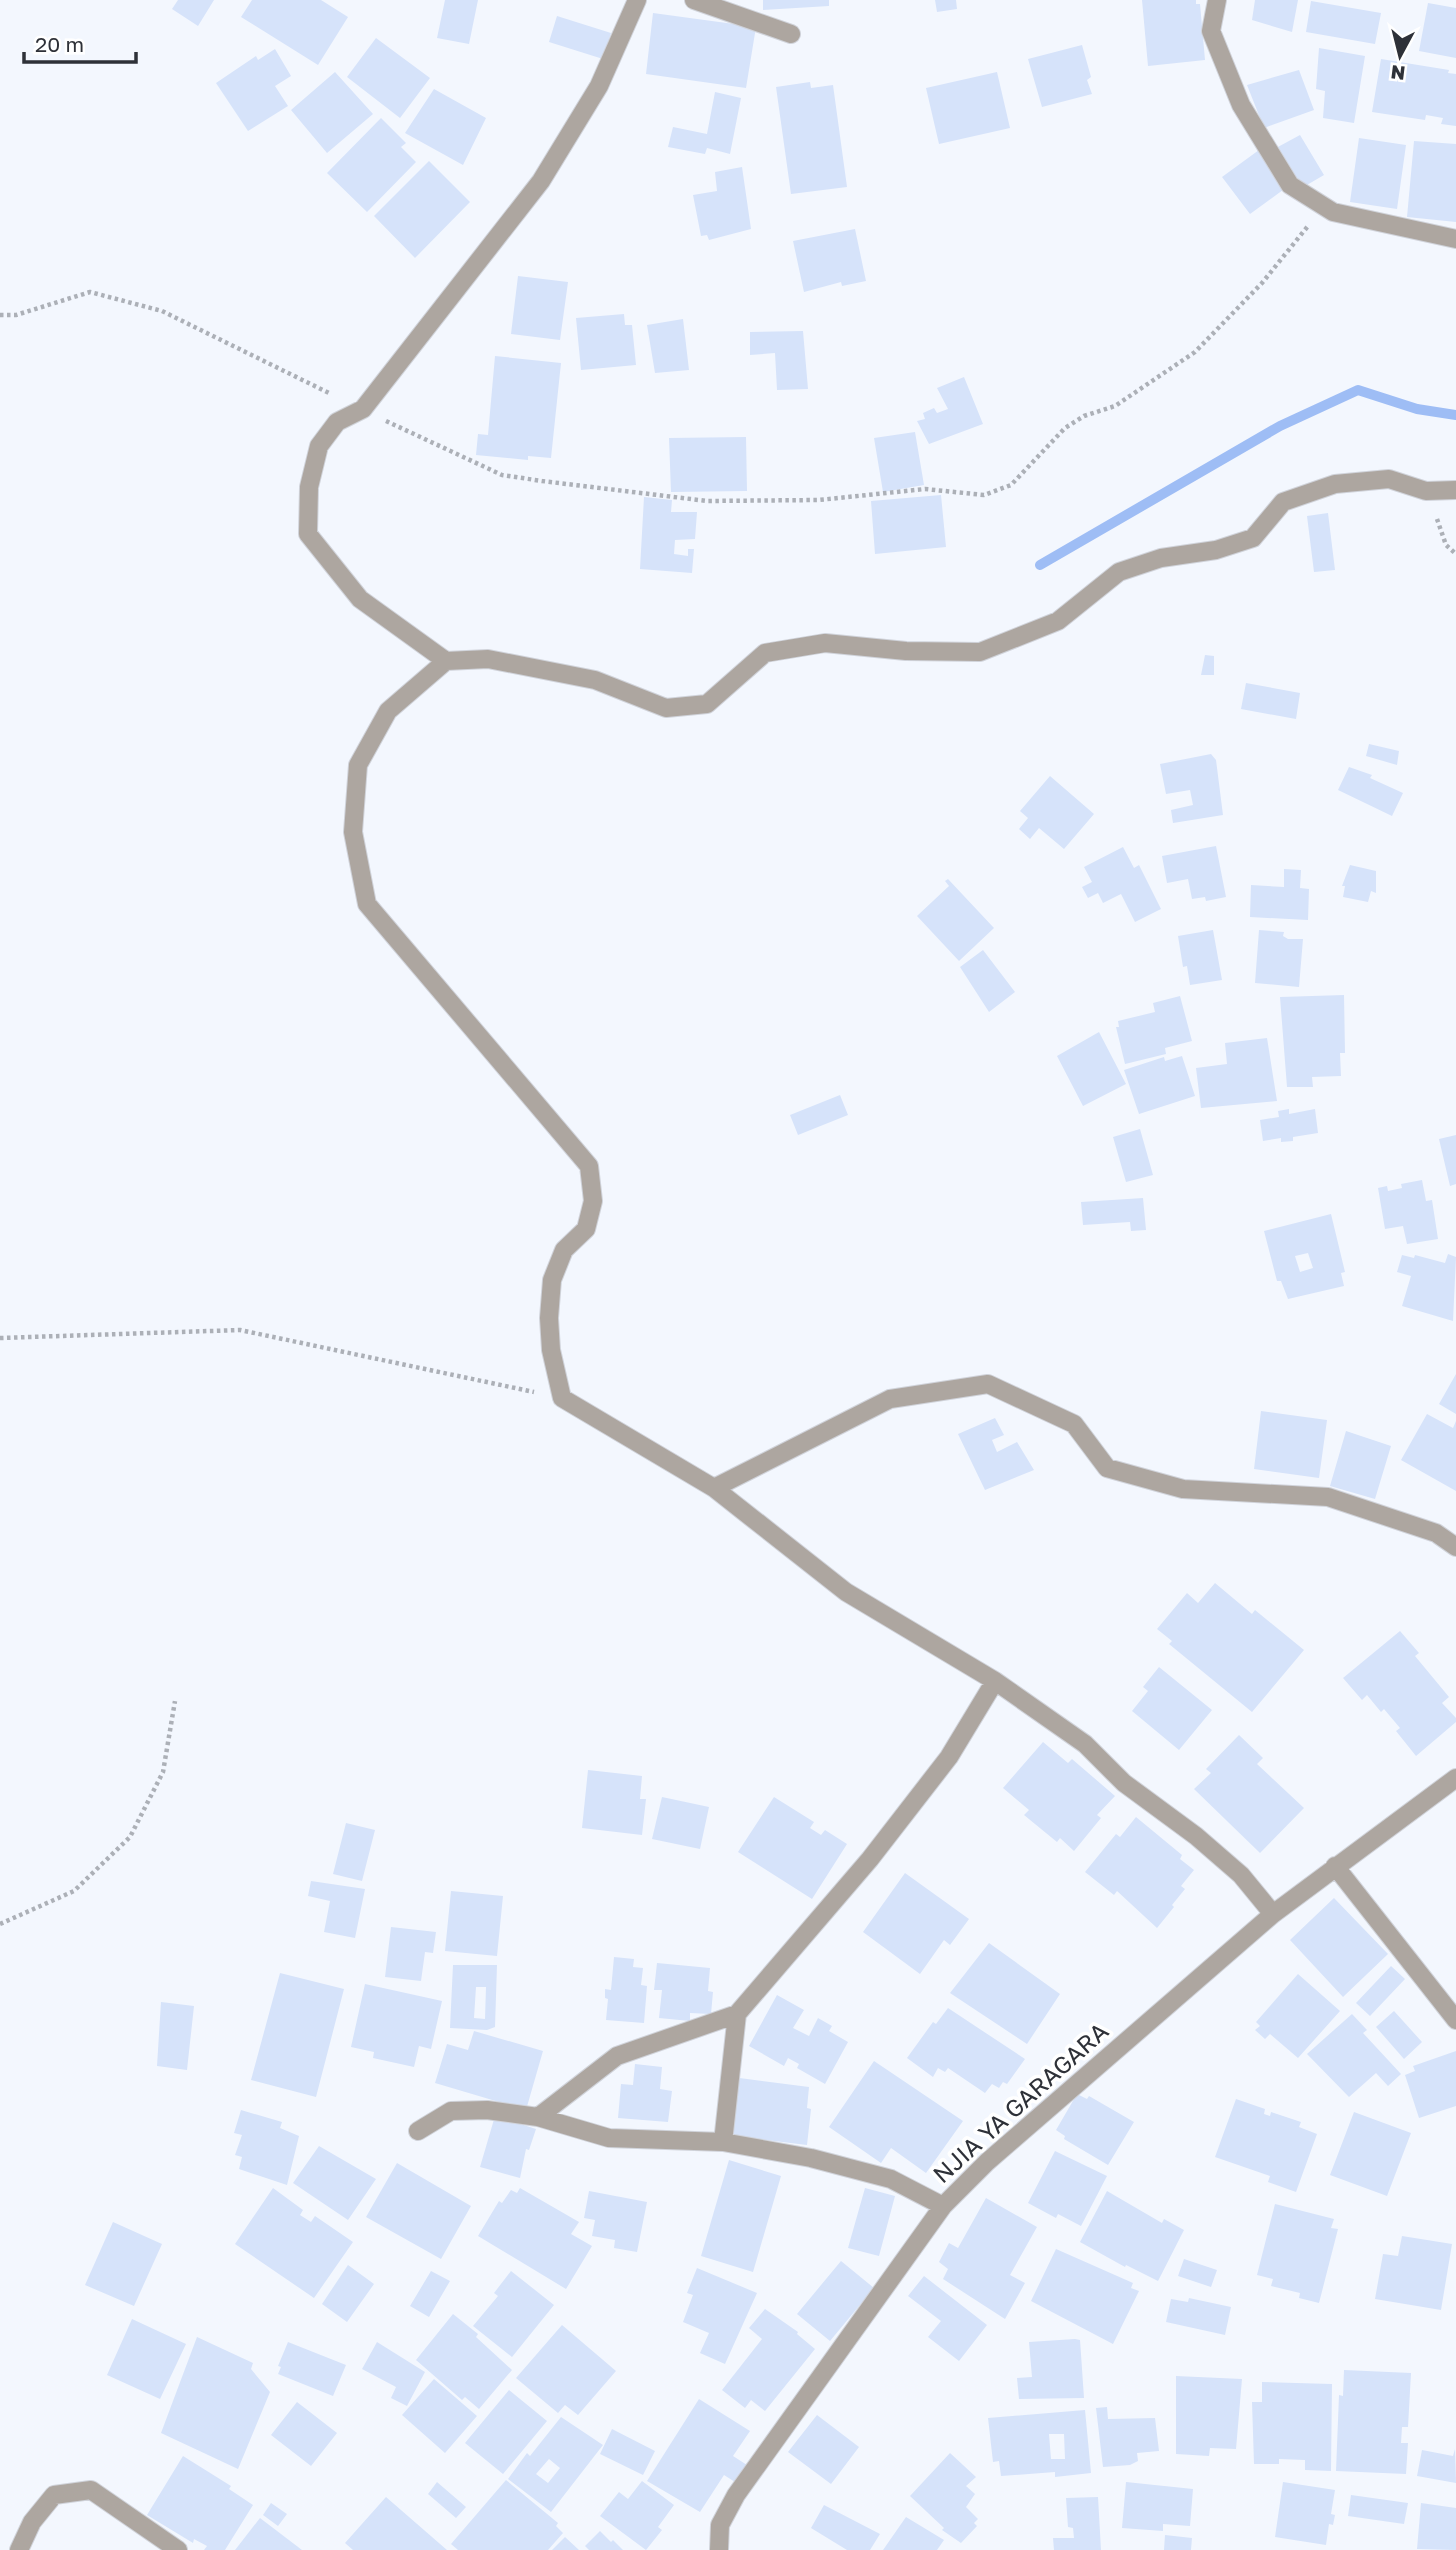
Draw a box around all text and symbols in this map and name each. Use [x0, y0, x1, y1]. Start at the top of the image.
scale bar [24, 21, 136, 65]
north arrow [1365, 21, 1435, 91]
text: 20 m [35, 31, 84, 57]
text: N [1389, 61, 1406, 86]
street label: NJIA YA GARAGARA [926, 2016, 1114, 2188]

